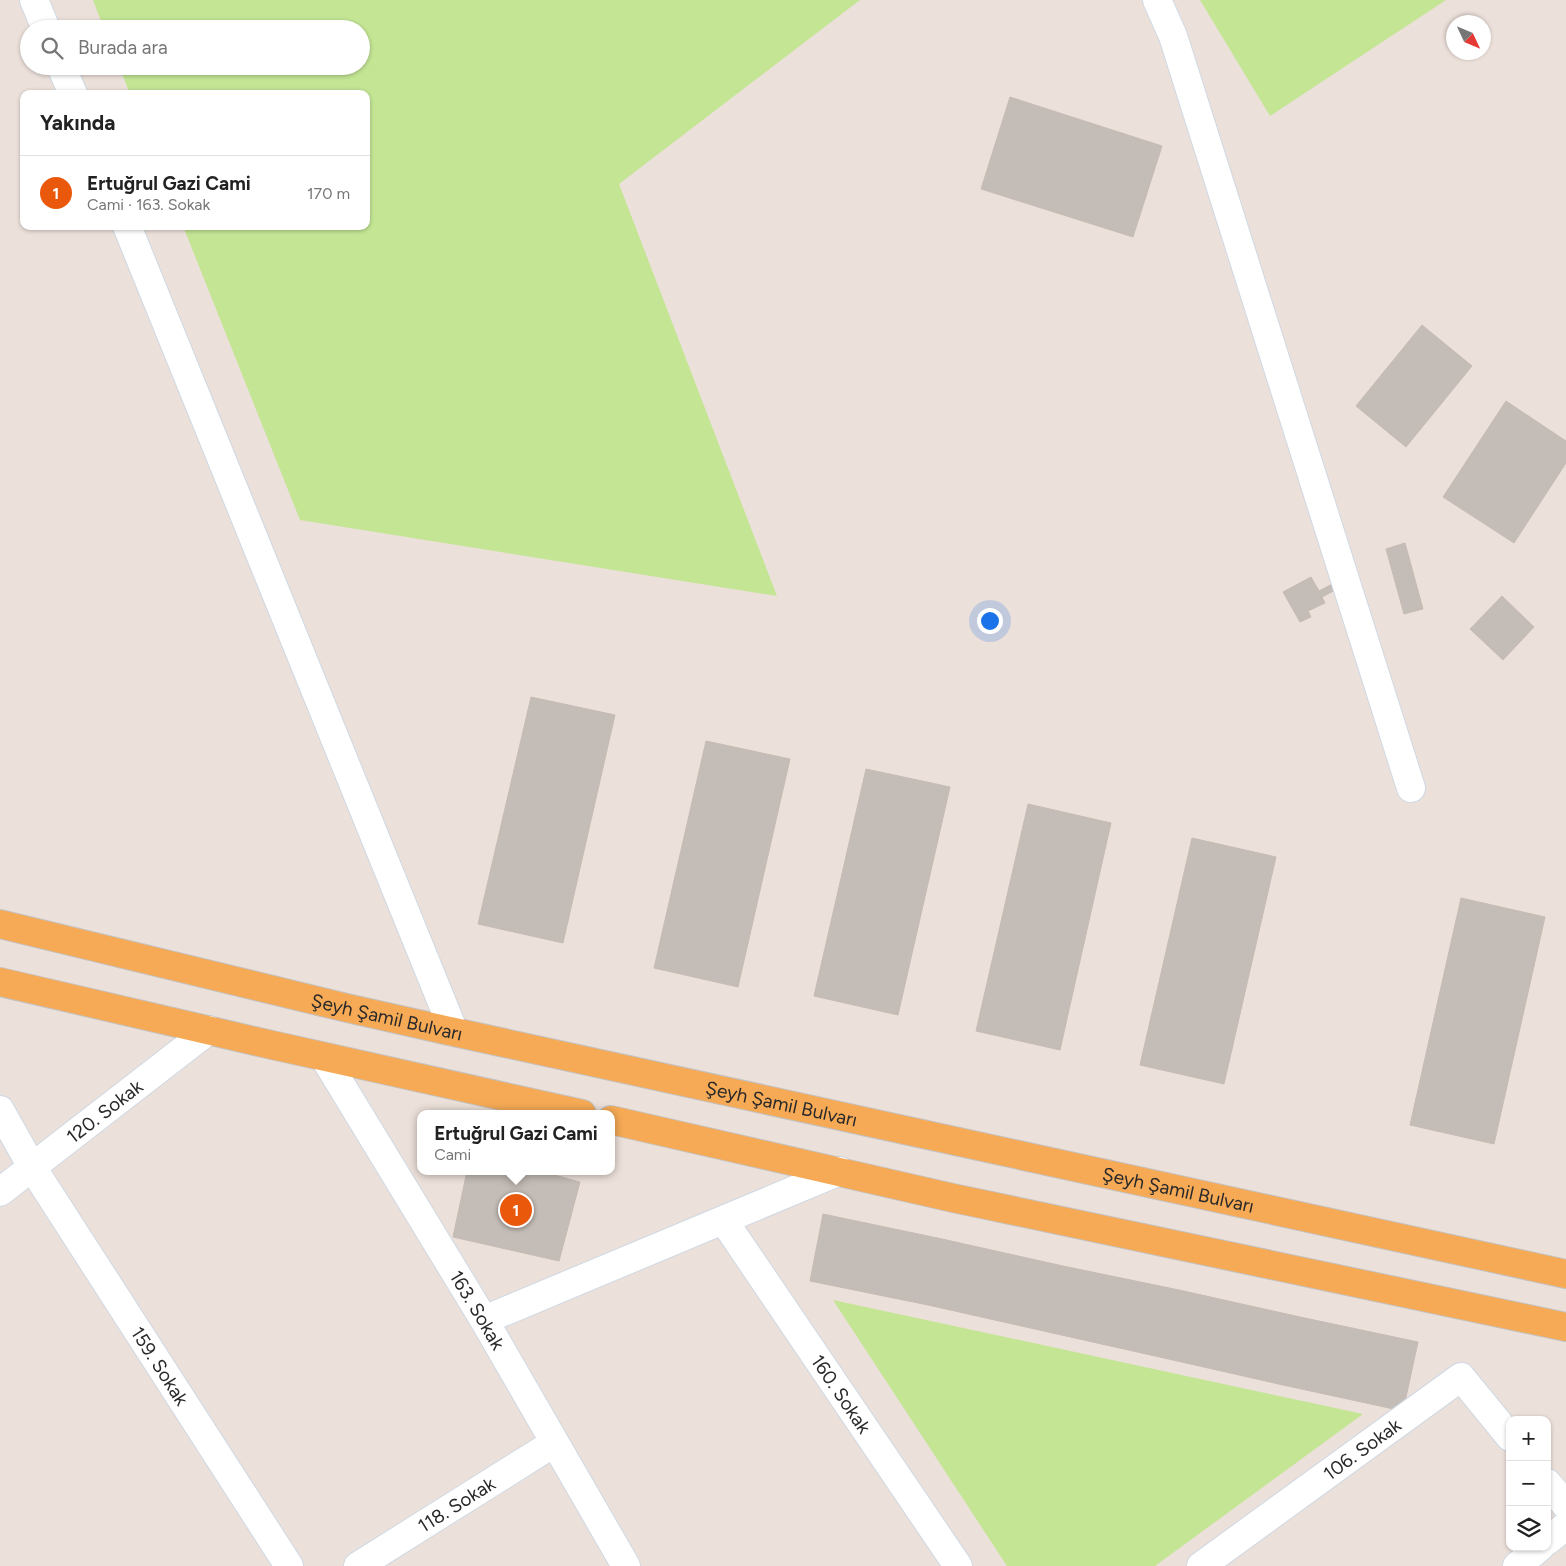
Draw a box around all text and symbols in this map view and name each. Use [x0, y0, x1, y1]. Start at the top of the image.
north arrow [1446, 15, 1491, 60]
search box [20, 20, 370, 75]
icon: search [38, 34, 66, 62]
text: Burada ara [78, 36, 168, 59]
text: Yakında [40, 110, 115, 135]
text: Ertuğrul Gazi Cami [87, 172, 251, 195]
text: 1 [53, 184, 59, 203]
text: 170 m [307, 184, 350, 203]
text: Cami · 163. Sokak [87, 195, 210, 214]
your location [977, 608, 1003, 634]
street label: Şeyh Şamil Bulvarı [309, 989, 465, 1046]
street label: 120. Sokak [62, 1074, 148, 1148]
street label: Şeyh Şamil Bulvarı [704, 1076, 860, 1131]
popup [417, 1110, 615, 1175]
text: Ertuğrul Gazi Cami [434, 1122, 598, 1145]
text: Cami [434, 1145, 471, 1164]
street label: Şeyh Şamil Bulvarı [1100, 1162, 1256, 1218]
pin: 1 [500, 1191, 532, 1229]
street label: 163. Sokak [445, 1266, 510, 1355]
street label: 159. Sokak [126, 1323, 194, 1410]
street label: 160. Sokak [806, 1351, 876, 1439]
street label: 106. Sokak [1319, 1413, 1406, 1485]
map controls [1506, 1416, 1551, 1551]
button: + [1506, 1416, 1551, 1461]
button: − [1506, 1461, 1551, 1506]
street label: 118. Sokak [414, 1472, 500, 1538]
button: layers [1506, 1506, 1551, 1551]

